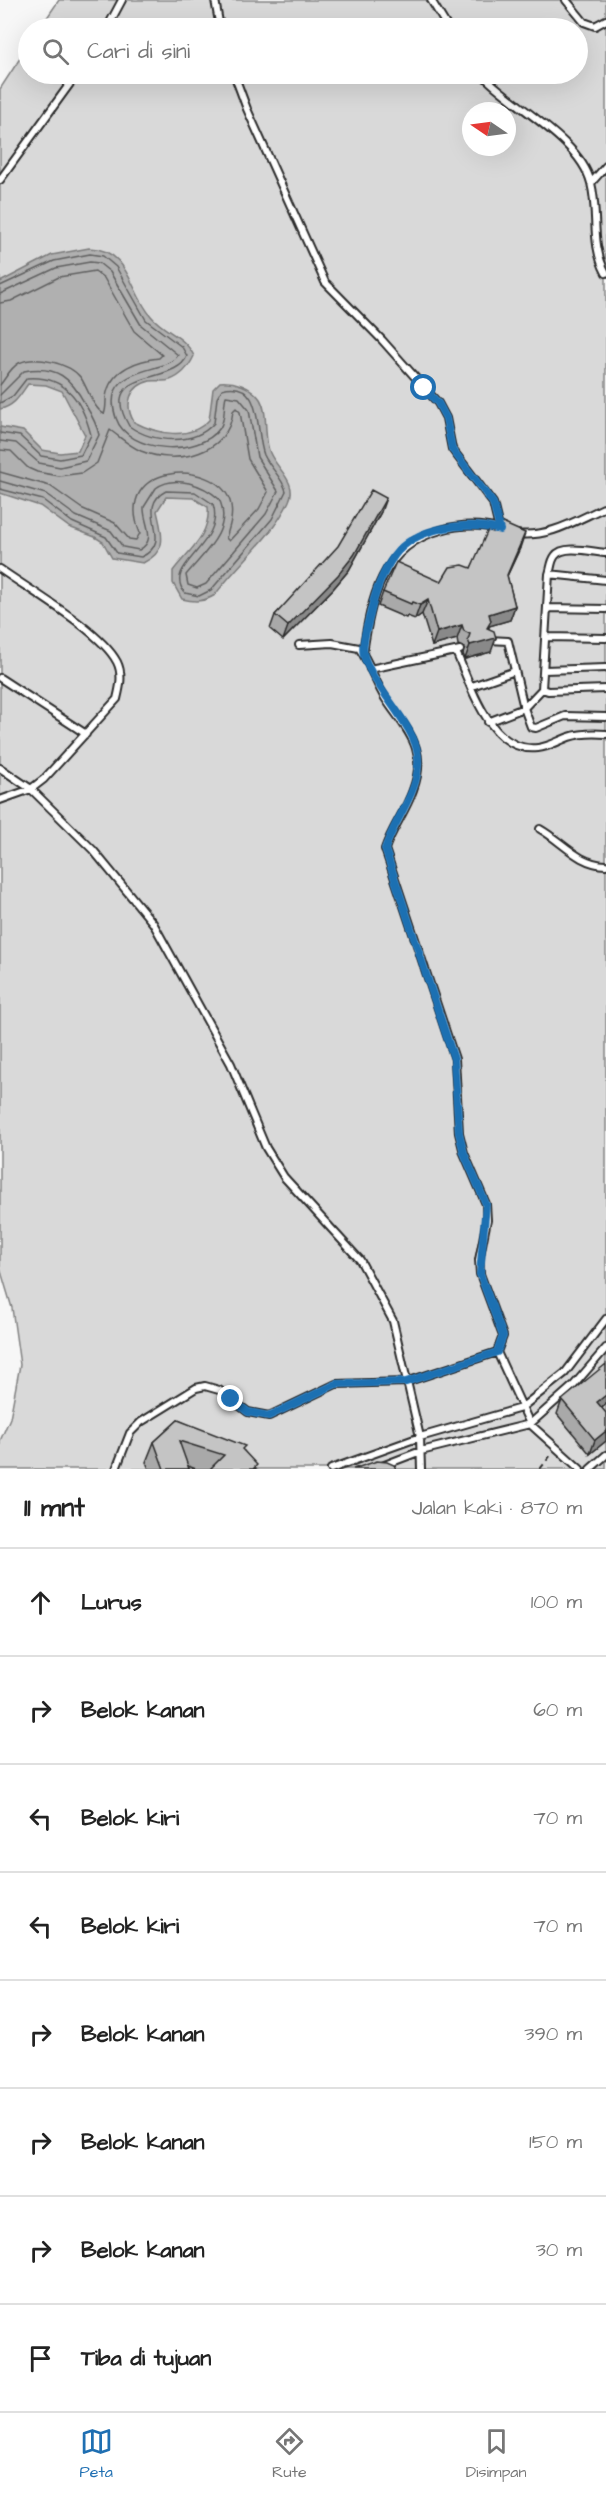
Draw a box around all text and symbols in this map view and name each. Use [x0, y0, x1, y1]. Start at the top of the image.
search box [18, 18, 588, 84]
icon: search [39, 35, 72, 68]
text: Cari di sini [87, 36, 190, 67]
north arrow [462, 102, 516, 156]
route start [410, 374, 436, 400]
route end [217, 1385, 243, 1411]
text: 11 mnt [24, 1490, 85, 1526]
text: Jalan kaki · 870 m [412, 1494, 582, 1522]
icon: ahead [24, 1586, 57, 1619]
text: Lurus [81, 1587, 142, 1618]
text: 100 m [531, 1588, 582, 1616]
icon: right [24, 1694, 57, 1727]
text: Belok kanan [81, 1695, 205, 1726]
text: 60 m [533, 1696, 582, 1724]
icon: left [24, 1802, 57, 1835]
text: Belok kiri [81, 1803, 179, 1834]
text: 70 m [534, 1804, 582, 1832]
icon: left [24, 1910, 57, 1943]
text: Belok kiri [81, 1911, 179, 1942]
text: 70 m [534, 1912, 582, 1940]
icon: right [24, 2018, 57, 2051]
text: Belok kanan [81, 2019, 205, 2050]
text: 390 m [524, 2020, 582, 2048]
icon: right [24, 2126, 57, 2159]
text: Belok kanan [81, 2127, 205, 2158]
text: 150 m [529, 2128, 582, 2156]
icon: right [24, 2234, 57, 2267]
text: Belok kanan [81, 2235, 205, 2266]
text: 30 m [536, 2236, 582, 2264]
icon: arrive [24, 2342, 57, 2375]
text: Tiba di tujuan [81, 2343, 211, 2374]
tab: Peta [80, 2425, 113, 2483]
tab: Rute [272, 2425, 307, 2483]
tab: Disimpan [466, 2425, 526, 2483]

